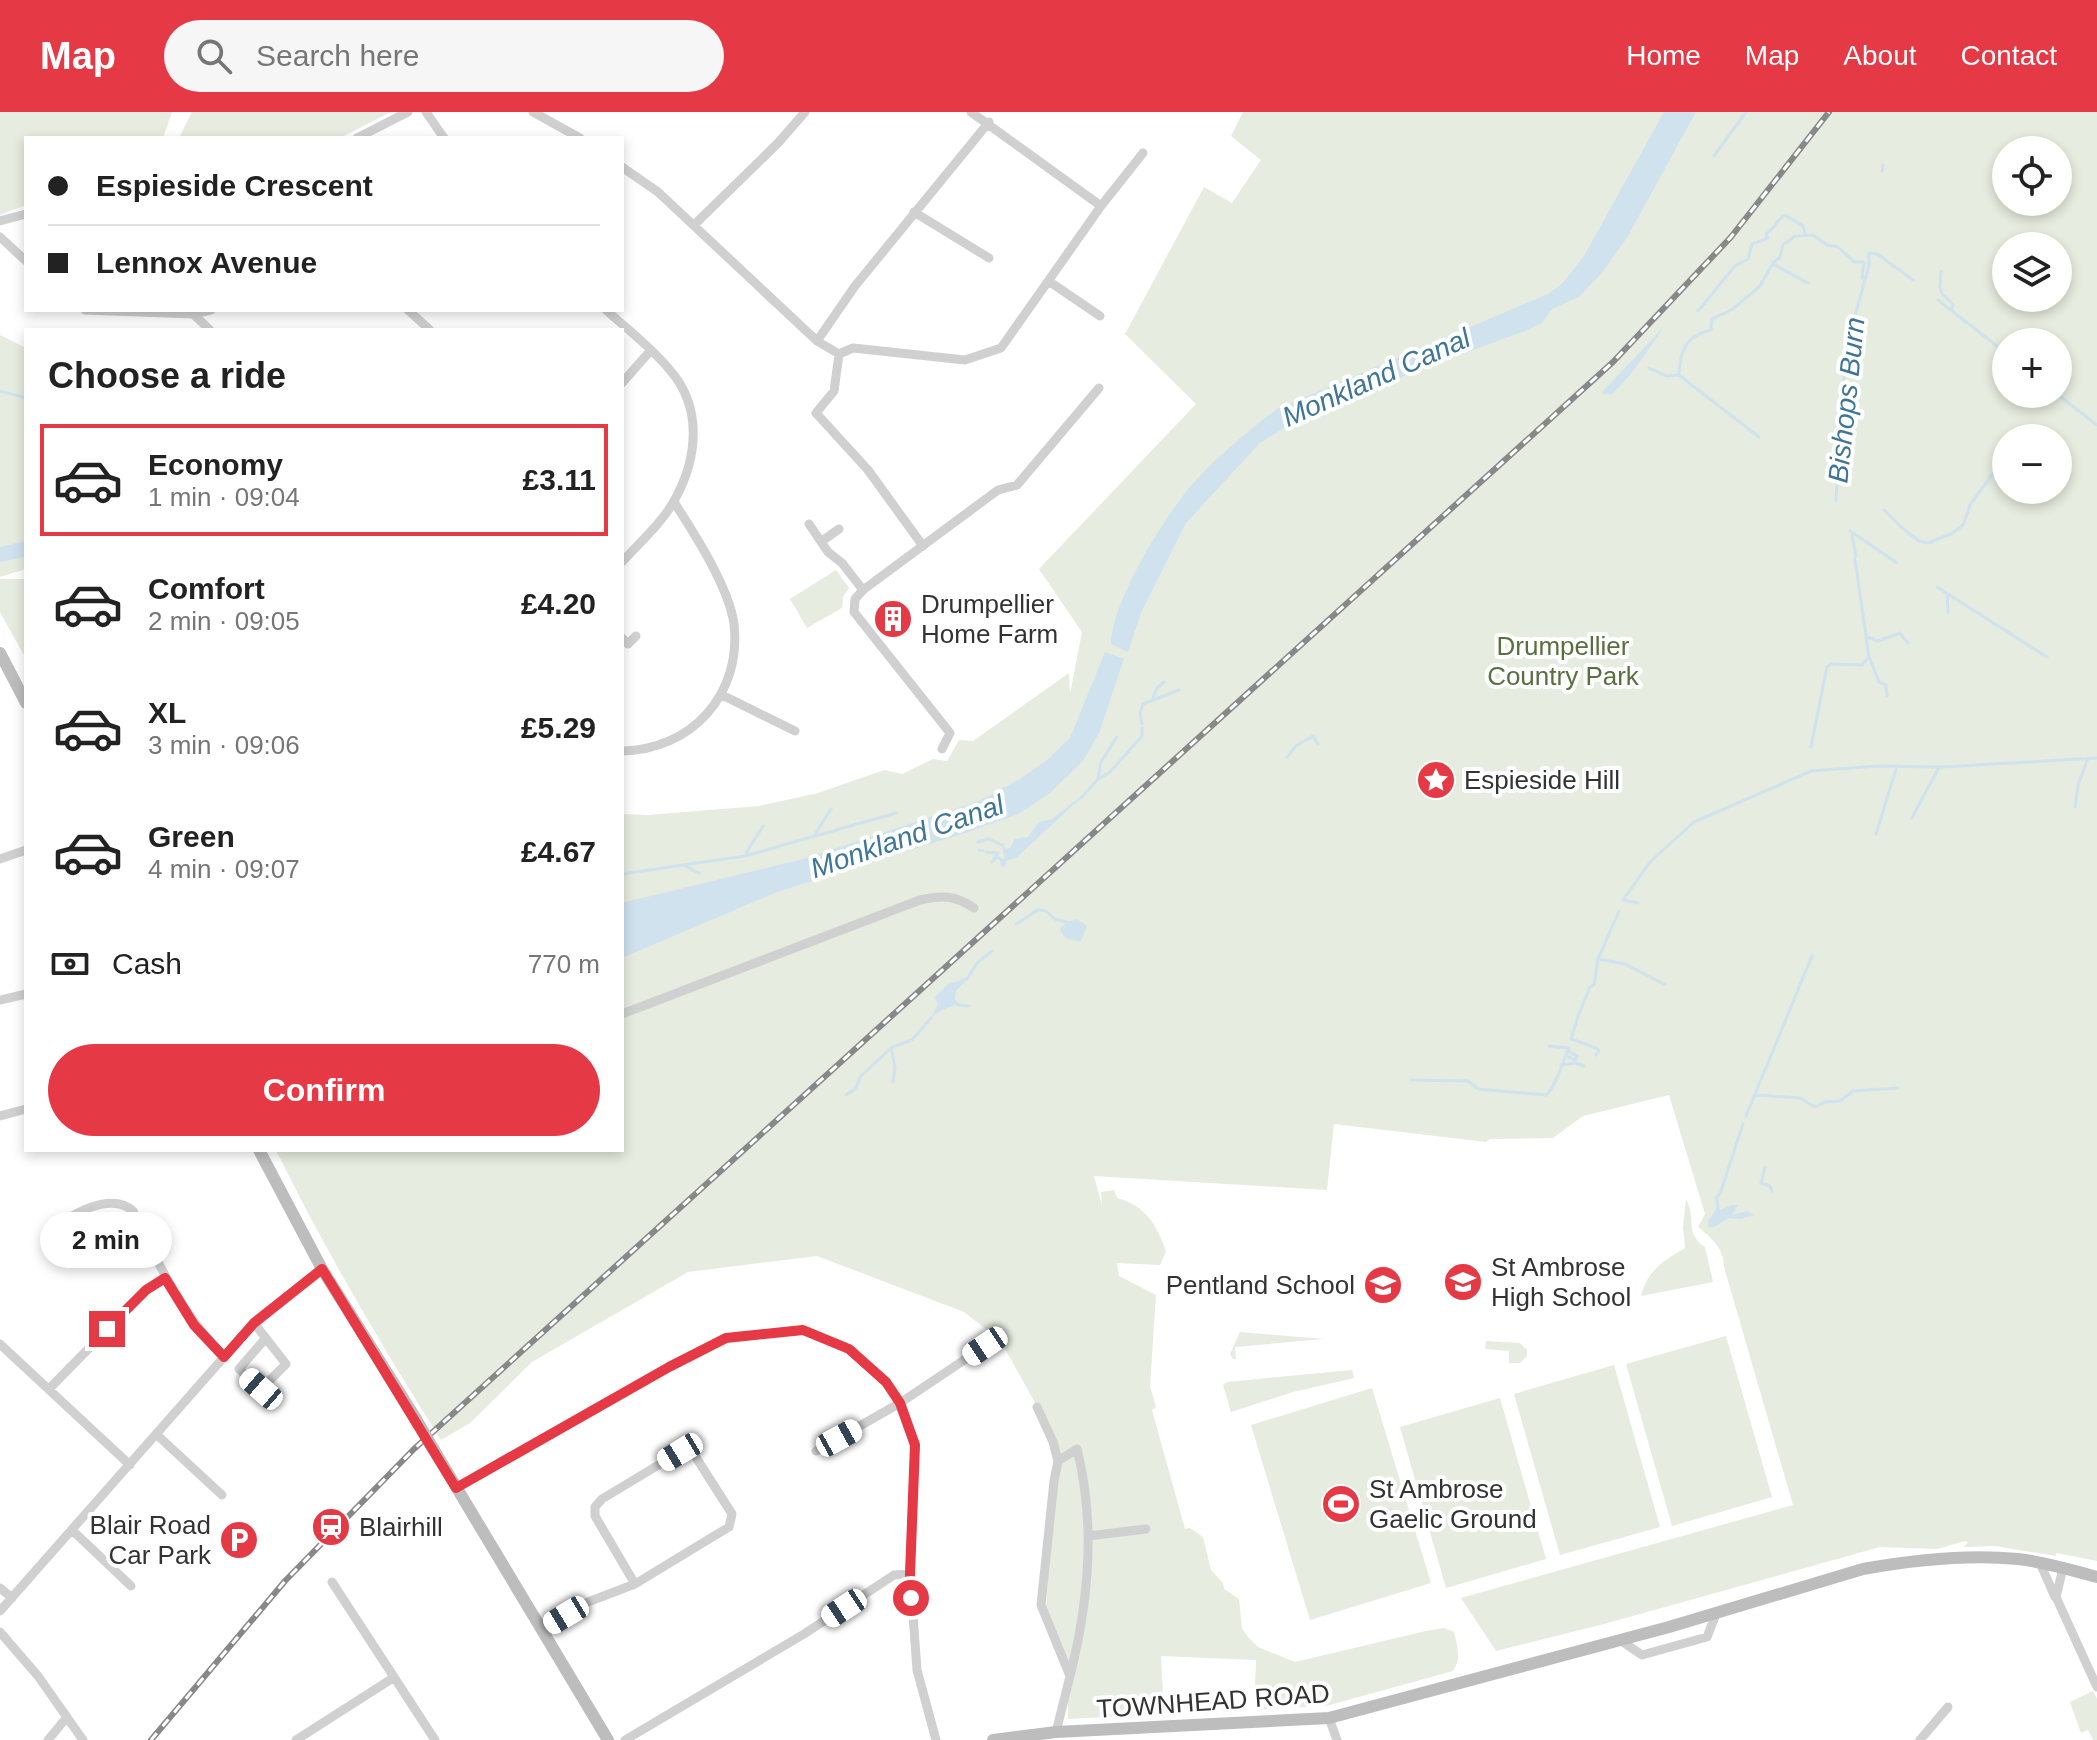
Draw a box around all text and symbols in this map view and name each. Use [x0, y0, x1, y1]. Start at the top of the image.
search box [164, 20, 724, 92]
icon: search [192, 34, 236, 78]
text: Map [40, 35, 116, 77]
text: Search here [256, 39, 419, 72]
text: Home [1626, 40, 1701, 71]
text: Map [1745, 40, 1799, 71]
text: About [1843, 40, 1917, 71]
text: Contact [1961, 40, 2057, 71]
map controls [1992, 136, 2072, 504]
button: locate [1992, 136, 2072, 216]
text: Espieside Crescent [96, 169, 373, 202]
button: layers [1992, 232, 2072, 312]
text: Lennox Avenue [96, 246, 317, 279]
water label: Bishops Burn [1822, 316, 1871, 484]
water label: Monkland Canal [1277, 322, 1476, 433]
button: + [1992, 328, 2072, 408]
text: Choose a ride [48, 355, 286, 396]
button: − [1992, 424, 2072, 504]
icon: car [52, 444, 124, 516]
text: Economy [148, 448, 283, 481]
text: £3.11 [523, 463, 596, 496]
text: 1 min · 09:04 [148, 482, 300, 512]
icon: car [52, 568, 124, 640]
text: Comfort [148, 572, 265, 605]
text: £4.20 [521, 587, 596, 620]
place label: Drumpellier Home Farm [921, 589, 1058, 649]
building icon: Drumpellier Home Farm [872, 598, 914, 640]
text: 2 min · 09:05 [148, 606, 300, 636]
park label: Drumpellier Country Park [1487, 631, 1640, 691]
icon: car [52, 692, 124, 764]
text: XL [148, 696, 186, 729]
text: £5.29 [521, 711, 596, 744]
text: 3 min · 09:06 [148, 730, 300, 760]
place icon: Espieside Hill [1415, 759, 1457, 801]
place label: Espieside Hill [1464, 765, 1620, 795]
water label: Monkland Canal [806, 789, 1009, 884]
icon: car [52, 816, 124, 888]
text: Green [148, 820, 235, 853]
text: £4.67 [521, 835, 596, 868]
text: 4 min · 09:07 [148, 854, 300, 884]
icon: cash [48, 942, 92, 986]
text: Cash [112, 947, 182, 980]
text: 770 m [528, 949, 600, 979]
button: Confirm [48, 1044, 600, 1136]
callout: 2 min [41, 1213, 173, 1269]
text: 2 min [72, 1225, 140, 1255]
place label: St Ambrose High School [1491, 1252, 1631, 1312]
school or university icon: St Ambrose High School [1442, 1261, 1484, 1303]
school or university icon: Pentland School [1362, 1264, 1404, 1306]
place label: Pentland School [1166, 1270, 1355, 1300]
route end [89, 1311, 125, 1347]
car [958, 1323, 1012, 1369]
car [235, 1364, 287, 1414]
car [812, 1416, 866, 1460]
car [653, 1429, 707, 1475]
place label: St Ambrose Gaelic Ground [1369, 1474, 1537, 1534]
sports icon: St Ambrose Gaelic Ground [1320, 1483, 1362, 1525]
station icon: Blairhill [310, 1506, 352, 1548]
place label: Blair Road Car Park [90, 1510, 212, 1570]
place label: Blairhill [359, 1512, 443, 1542]
parking icon: Blair Road Car Park [218, 1519, 260, 1561]
route start [893, 1580, 929, 1616]
car [817, 1585, 871, 1631]
car [539, 1592, 593, 1638]
street label: TOWNHEAD ROAD [1095, 1678, 1331, 1724]

